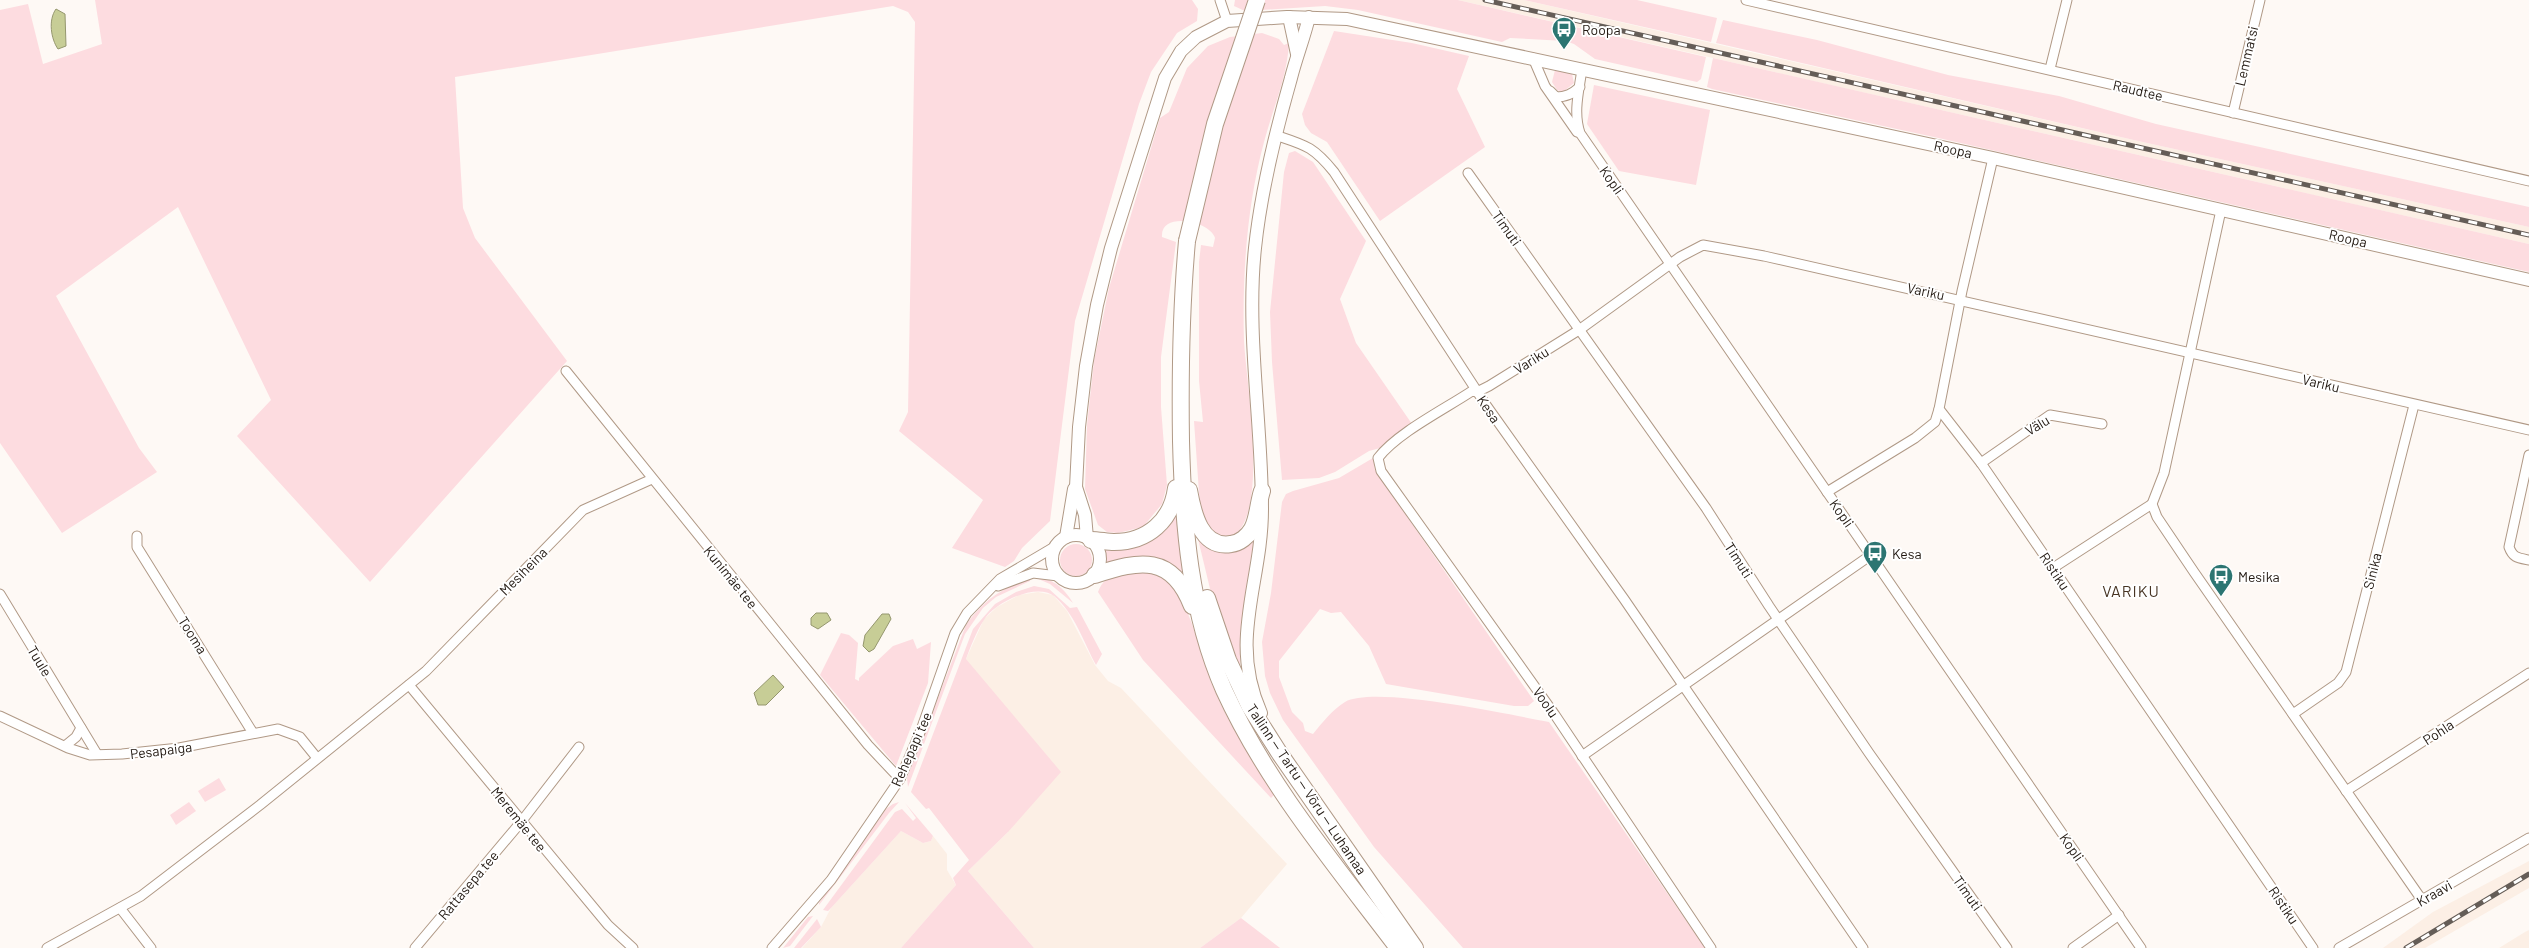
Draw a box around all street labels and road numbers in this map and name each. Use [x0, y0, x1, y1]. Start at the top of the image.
street label: Lemmatsi [2231, 24, 2261, 88]
street label: Raudtee [2111, 76, 2165, 104]
street label: Roopa [1932, 137, 1974, 161]
street label: Kopli [1596, 163, 1628, 197]
street label: Timuti [1489, 207, 1525, 249]
street label: Roopa [2327, 225, 2369, 251]
street label: Variku [1906, 279, 1946, 303]
street label: Variku [1510, 343, 1552, 377]
street label: Variku [2301, 370, 2341, 396]
street label: Kesa [1474, 392, 1504, 426]
street label: Välu [2022, 411, 2052, 439]
street label: Kopli [1826, 496, 1858, 530]
street label: Timuti [1721, 539, 1757, 581]
street label: Kunimäe tee [701, 542, 761, 612]
street label: Mesiheina [495, 543, 551, 599]
street label: Ristiku [2036, 549, 2074, 593]
street label: Sinika [2359, 551, 2385, 591]
street label: Tooma [175, 613, 211, 657]
street label: Tuule [24, 642, 56, 680]
street label: Voolu [1529, 683, 1563, 721]
street label: Tallinn — Tartu — Võru — Luhamaa [1243, 700, 1371, 878]
street label: Rehepapi tee [887, 709, 935, 789]
street label: Pohla [2419, 716, 2457, 748]
street label: Pesapaiga [129, 738, 193, 762]
street label: Meremäe tee [488, 783, 550, 855]
street label: Kopli [2056, 830, 2088, 864]
street label: Rattasepa tee [434, 847, 502, 923]
street label: Timuti [1950, 872, 1986, 914]
street label: Kraavi [2413, 876, 2455, 910]
street label: Ristiku [2265, 883, 2303, 927]

